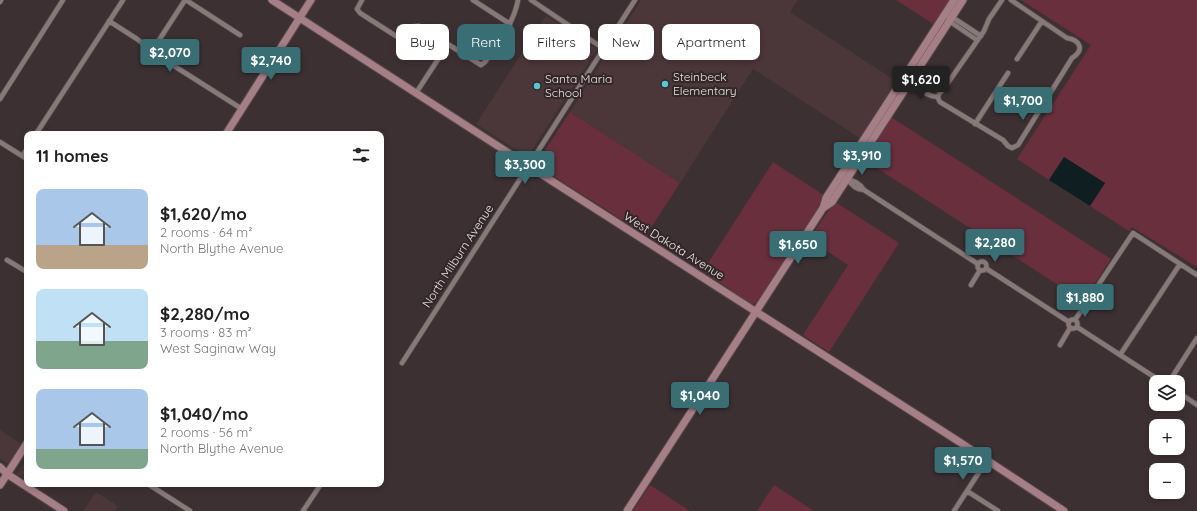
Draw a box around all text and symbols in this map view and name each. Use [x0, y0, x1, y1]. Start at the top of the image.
chip: Buy [396, 24, 449, 60]
chip: Rent [457, 24, 515, 60]
chip: Filters [523, 24, 590, 60]
chip: New [598, 24, 654, 60]
chip: Apartment [662, 24, 760, 60]
pin: $2,070 [137, 39, 203, 73]
text: $2,070 [149, 44, 191, 60]
pin: $2,740 [238, 47, 304, 81]
text: $2,740 [251, 52, 291, 68]
pin: $1,620 [888, 66, 954, 100]
place label: Steinbeck Elementary [673, 69, 737, 98]
place label: Santa Maria School [545, 71, 612, 100]
text: $1,620 [902, 71, 940, 87]
marker: Steinbeck Elementary [660, 79, 670, 89]
marker: Santa Maria School [532, 81, 542, 91]
pin: $1,700 [990, 87, 1056, 121]
text: $1,700 [1003, 92, 1043, 108]
pin: $3,910 [829, 142, 895, 176]
icon: filters [350, 144, 372, 166]
text: 11 homes [36, 145, 108, 166]
text: $3,910 [843, 147, 881, 163]
pin: $3,300 [492, 151, 558, 185]
text: $3,300 [504, 156, 546, 172]
street label: North Milburn Avenue [419, 201, 497, 310]
text: $1,620/mo [160, 203, 247, 224]
icon: home [68, 205, 116, 253]
street label: West Dakota Avenue [621, 208, 728, 283]
text: 2 rooms · 64 m² [160, 224, 252, 240]
pin: $2,280 [962, 229, 1028, 263]
pin: $1,650 [765, 231, 831, 265]
text: $2,280 [974, 234, 1016, 250]
text: $1,650 [778, 236, 818, 252]
text: North Blythe Avenue [160, 240, 283, 256]
pin: $1,880 [1052, 284, 1118, 318]
text: $1,880 [1066, 289, 1104, 305]
text: $2,280/mo [160, 303, 250, 324]
icon: home [68, 305, 116, 353]
text: 3 rooms · 83 m² [160, 324, 252, 340]
text: West Saginaw Way [160, 340, 276, 356]
map controls [1149, 375, 1185, 499]
button: layers [1149, 375, 1185, 411]
pin: $1,040 [667, 382, 733, 416]
text: $1,040 [680, 387, 720, 403]
text: $1,040/mo [160, 403, 248, 424]
icon: home [68, 405, 116, 453]
button: + [1149, 419, 1185, 455]
text: 2 rooms · 56 m² [160, 424, 252, 440]
text: North Blythe Avenue [160, 440, 283, 456]
pin: $1,570 [930, 447, 996, 481]
text: $1,570 [943, 452, 983, 468]
button: − [1149, 463, 1185, 499]

